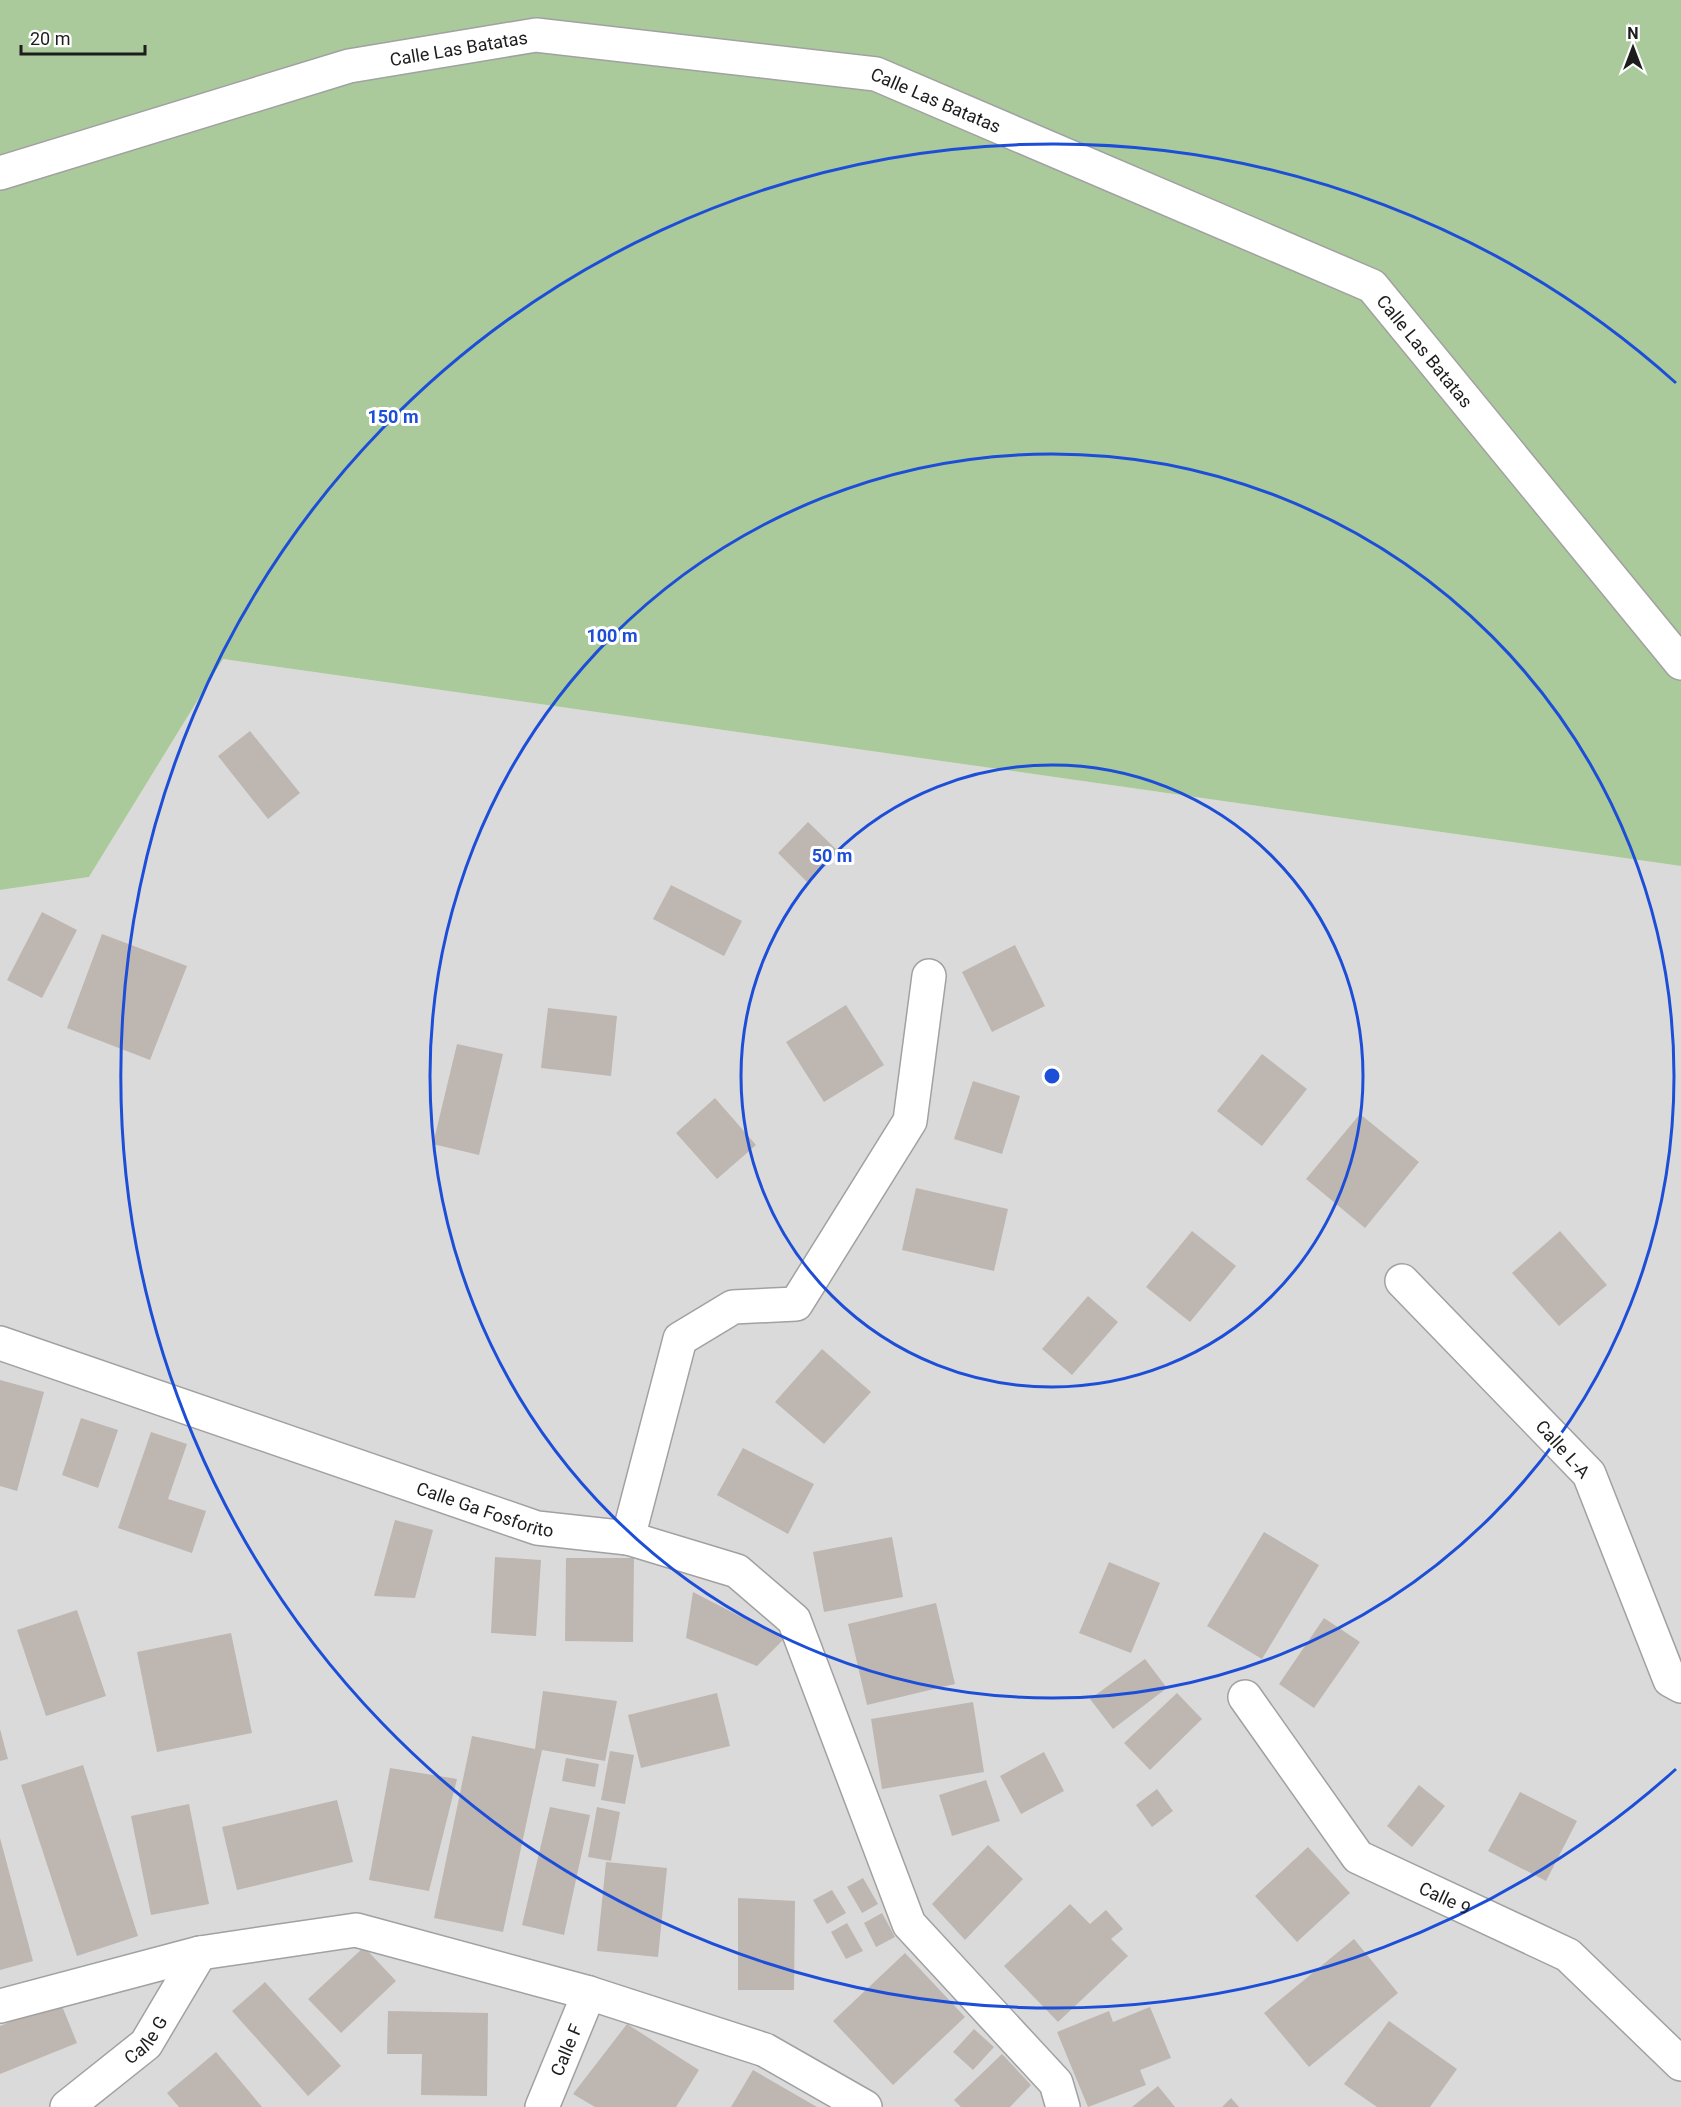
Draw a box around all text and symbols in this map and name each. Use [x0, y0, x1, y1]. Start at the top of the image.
scale bar [21, 18, 146, 56]
north arrow [1603, 18, 1663, 78]
text: N [1627, 24, 1639, 43]
street label: Calle Las Batatas [388, 26, 529, 70]
text: 20 m [30, 28, 70, 49]
street label: Calle Las Batatas [868, 63, 1004, 137]
street label: Calle Las Batatas [1373, 290, 1477, 411]
text: 150 m [367, 406, 419, 427]
text: 100 m [586, 625, 638, 646]
text: 50 m [812, 845, 852, 866]
centre of rings [1042, 1066, 1062, 1086]
street label: Calle L-A [1532, 1416, 1595, 1482]
street label: Calle Ga Fosforito [414, 1477, 555, 1540]
street label: Calle 9 [1416, 1877, 1474, 1919]
street label: Calle G [120, 2012, 171, 2068]
street label: Calle F [546, 2021, 586, 2079]

